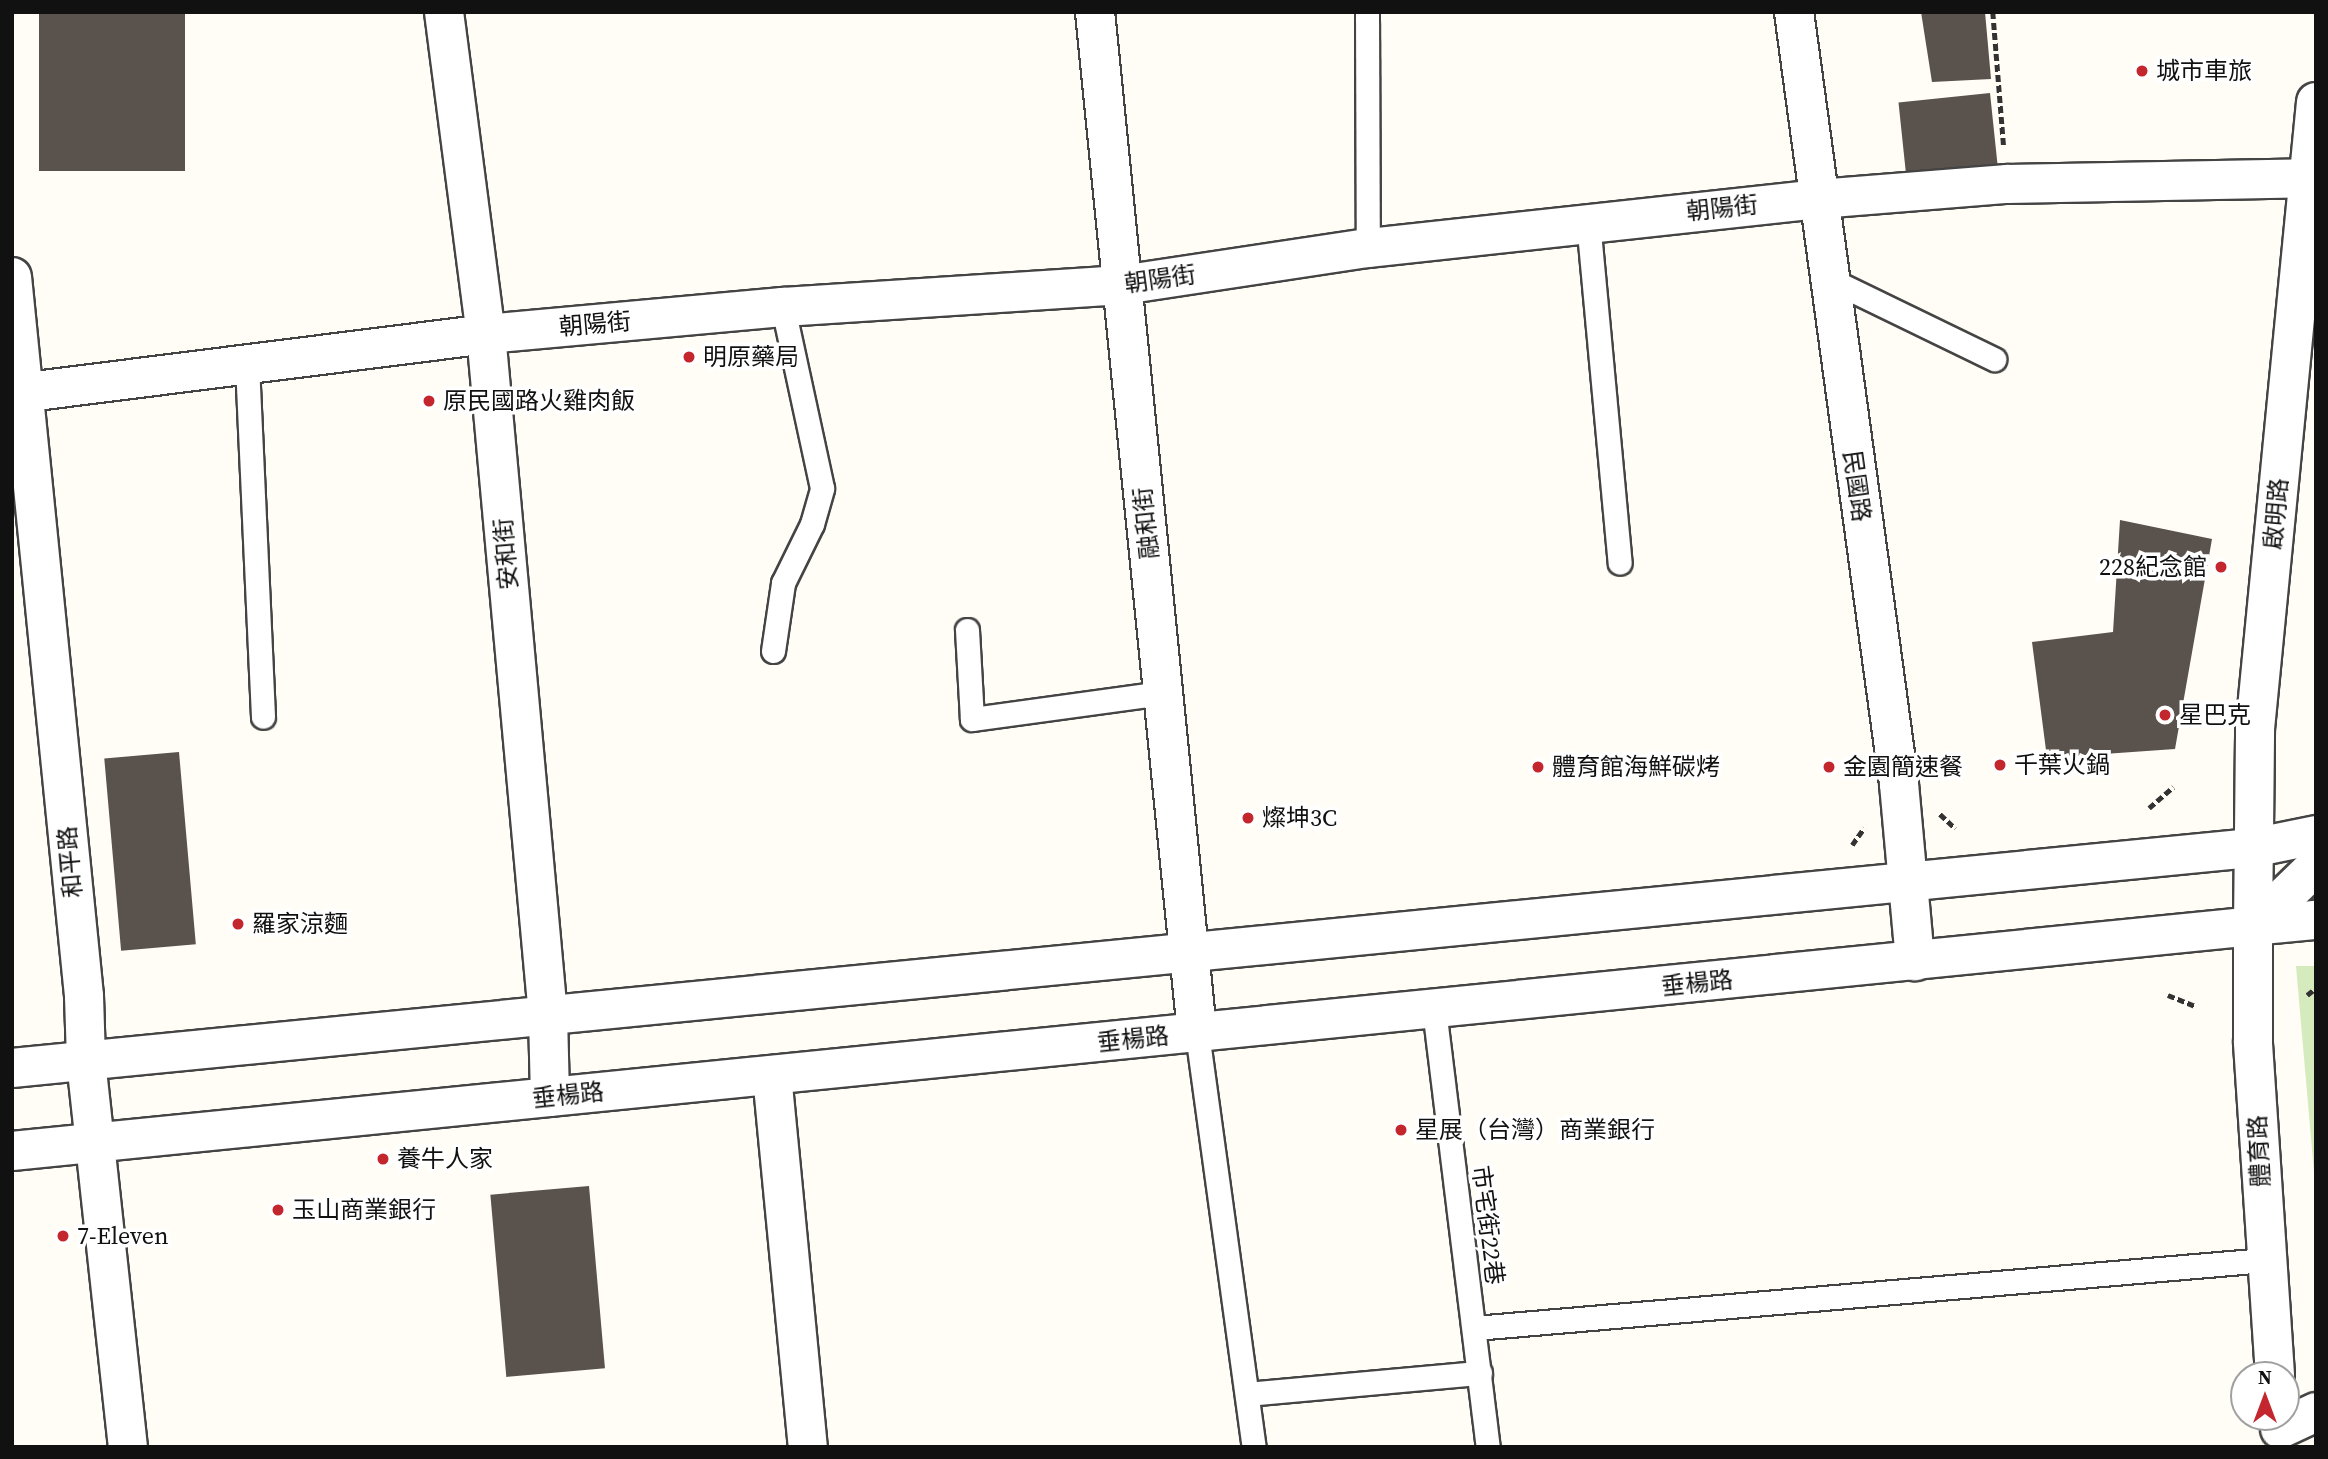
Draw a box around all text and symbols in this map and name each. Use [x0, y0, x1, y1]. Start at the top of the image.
place label: 城市車旅 [2156, 57, 2252, 85]
marker: 城市車旅 [2134, 63, 2150, 79]
street label: 朝陽街 [1685, 190, 1759, 226]
street label: 朝陽街 [1122, 260, 1198, 298]
street label: 朝陽街 [558, 307, 632, 341]
place label: 明原藥局 [703, 343, 799, 371]
marker: 明原藥局 [681, 349, 697, 365]
place label: 原民國路火雞肉飯 [443, 387, 635, 415]
marker: 原民國路火雞肉飯 [421, 393, 437, 409]
street label: 民國路 [1838, 448, 1876, 524]
street label: 啟明路 [2259, 477, 2293, 551]
street label: 融和街 [1128, 486, 1164, 560]
street label: 安和街 [489, 517, 523, 591]
place label: 228紀念館 [2099, 553, 2207, 581]
marker: 228紀念館 [2213, 559, 2229, 575]
place label: 星巴克 [2179, 701, 2251, 729]
marker: 星巴克 [2157, 707, 2173, 723]
place label: 千葉火鍋 [2014, 751, 2110, 779]
place label: 體育館海鮮碳烤 [1552, 753, 1720, 781]
place label: 金園簡速餐 [1843, 753, 1963, 781]
marker: 千葉火鍋 [1992, 757, 2008, 773]
marker: 體育館海鮮碳烤 [1530, 759, 1546, 775]
marker: 金園簡速餐 [1821, 759, 1837, 775]
place label: 燦坤3C [1262, 804, 1337, 832]
marker: 燦坤3C [1240, 810, 1256, 826]
street label: 和平路 [53, 825, 87, 899]
place label: 羅家涼麵 [252, 910, 348, 938]
marker: 羅家涼麵 [230, 916, 246, 932]
street label: 垂楊路 [1660, 965, 1734, 1001]
street label: 垂楊路 [1096, 1021, 1170, 1057]
street label: 垂楊路 [531, 1077, 605, 1113]
street label: 體育路 [2243, 1114, 2275, 1188]
place label: 星展（台灣）商業銀行 [1415, 1116, 1655, 1144]
marker: 星展（台灣）商業銀行 [1393, 1122, 1409, 1138]
place label: 養牛人家 [397, 1145, 493, 1173]
marker: 養牛人家 [375, 1151, 391, 1167]
street label: 市宅街22巷 [1466, 1164, 1510, 1286]
place label: 玉山商業銀行 [292, 1196, 436, 1224]
marker: 玉山商業銀行 [270, 1202, 286, 1218]
place label: 7-Eleven [77, 1222, 169, 1250]
marker: 7-Eleven [55, 1228, 71, 1244]
north arrow [2230, 1361, 2300, 1431]
text: N [2258, 1364, 2272, 1390]

